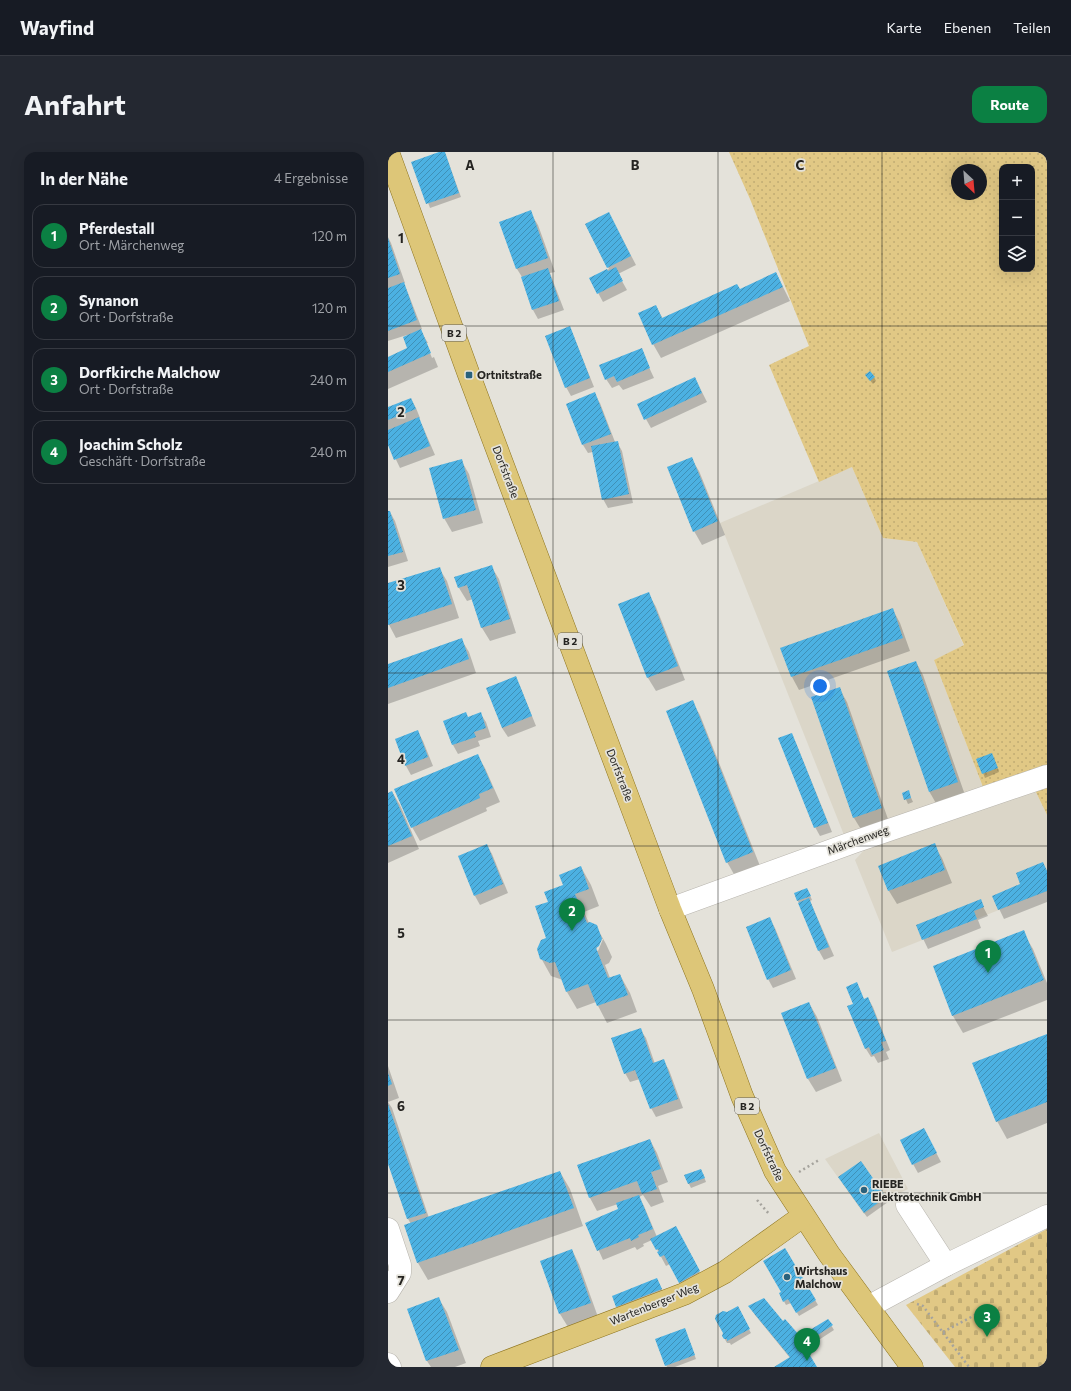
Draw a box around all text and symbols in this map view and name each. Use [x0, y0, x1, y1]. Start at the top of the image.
text: Wayfind [20, 16, 94, 39]
text: Karte [886, 19, 922, 36]
text: Ebenen [944, 19, 991, 36]
text: Teilen [1013, 19, 1051, 36]
button: Route [972, 86, 1047, 123]
text: Anfahrt [24, 87, 126, 121]
text: A [465, 157, 475, 173]
text: B [631, 157, 640, 173]
text: C [796, 157, 805, 173]
north arrow [951, 164, 987, 200]
map controls [999, 164, 1035, 272]
button: + [999, 164, 1035, 200]
text: In der Nähe [40, 168, 128, 189]
text: 4 Ergebnisse [274, 170, 348, 186]
button: − [999, 200, 1035, 236]
text: Pferdestall [79, 219, 154, 237]
text: 1 [51, 228, 57, 244]
text: 120 m [312, 228, 347, 244]
text: 1 [398, 230, 404, 246]
button: layers [999, 236, 1035, 272]
text: Ort · Märchenweg [79, 237, 184, 253]
text: Synanon [79, 291, 139, 309]
text: 2 [50, 300, 58, 316]
text: 120 m [312, 300, 347, 316]
text: Ort · Dorfstraße [79, 309, 173, 325]
road number: B 2 [442, 325, 466, 341]
text: Dorfkirche Malchow [79, 363, 220, 381]
place label: Ortnitstraße [477, 368, 542, 381]
marker: Ortnitstraße [464, 370, 474, 380]
text: 3 [50, 372, 58, 388]
text: 240 m [310, 372, 347, 388]
text: Ort · Dorfstraße [79, 381, 173, 397]
text: 2 [397, 404, 405, 420]
text: Joachim Scholz [79, 435, 182, 453]
text: 4 [50, 444, 58, 460]
text: 240 m [310, 444, 347, 460]
street label: Dorfstraße [490, 444, 523, 500]
text: Geschäft · Dorfstraße [79, 453, 206, 469]
text: 3 [397, 577, 405, 593]
road number: B 2 [558, 633, 582, 649]
your location [810, 676, 830, 696]
street label: Dorfstraße [604, 747, 637, 803]
text: 4 [397, 751, 405, 767]
street label: Märchenweg [825, 822, 890, 857]
pin: 2 [559, 898, 585, 931]
text: 5 [397, 925, 405, 941]
pin: 1 [975, 940, 1001, 973]
text: 6 [397, 1098, 405, 1114]
road number: B 2 [735, 1098, 759, 1114]
street label: Dorfstraße [752, 1127, 787, 1183]
place label: RIEBE Elektrotechnik GmbH [872, 1177, 982, 1203]
marker: RIEBE Elektrotechnik GmbH [859, 1185, 869, 1195]
place label: Wirtshaus Malchow [795, 1264, 847, 1290]
text: 7 [397, 1272, 405, 1288]
marker: Wirtshaus Malchow [782, 1272, 792, 1282]
street label: Wartenberger Weg [608, 1280, 700, 1327]
pin: 3 [974, 1304, 1000, 1337]
pin: 4 [794, 1328, 820, 1361]

